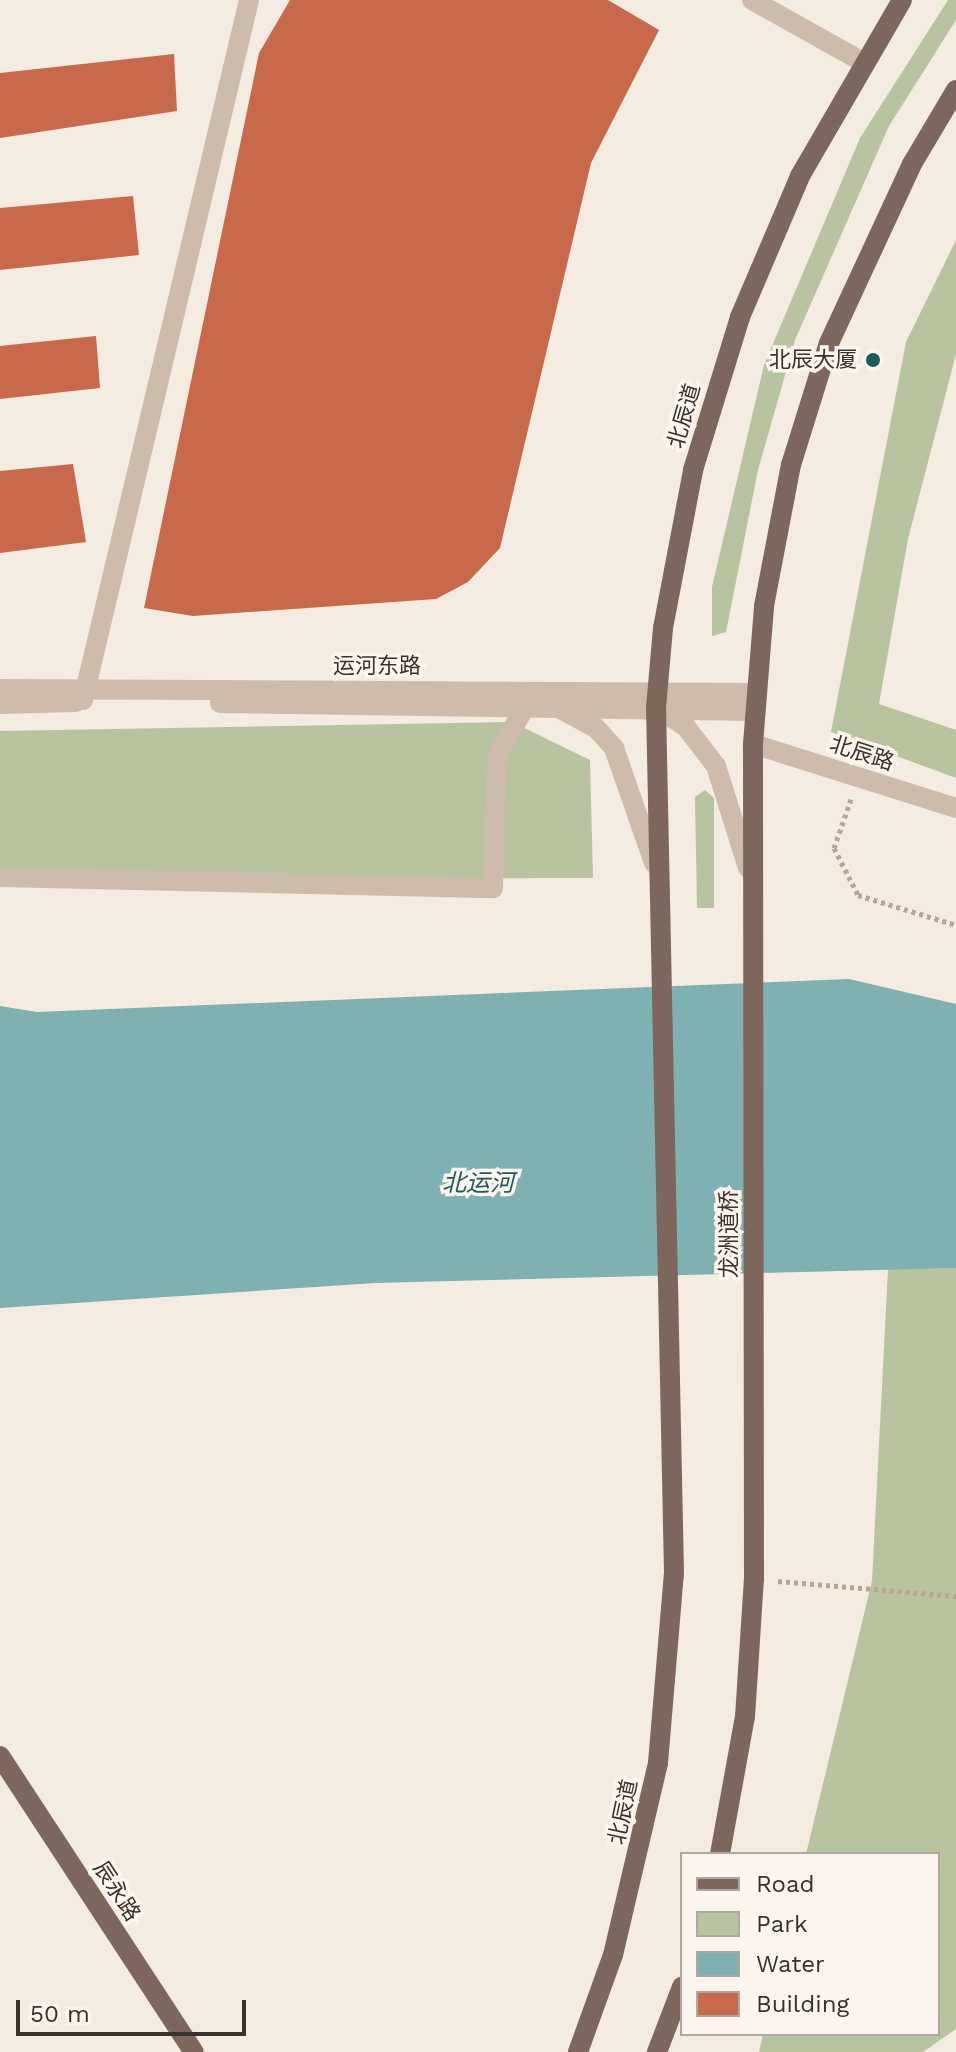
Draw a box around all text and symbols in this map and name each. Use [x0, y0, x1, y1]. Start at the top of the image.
place label: 北辰大厦 [769, 347, 857, 373]
marker: 北辰大厦 [864, 351, 882, 369]
street label: 北辰道 [662, 381, 706, 451]
street label: 运河东路 [333, 653, 421, 679]
street label: 北辰路 [827, 730, 897, 776]
water label: 北运河 [442, 1170, 514, 1198]
street label: 龙洲道桥 [716, 1190, 742, 1278]
street label: 北辰道 [603, 1777, 643, 1847]
legend [680, 1852, 940, 2036]
street label: 辰永路 [88, 1856, 146, 1926]
text: Road [756, 1870, 815, 1898]
text: Park [756, 1910, 808, 1938]
text: Water [756, 1950, 825, 1978]
scale bar [20, 1984, 250, 2034]
text: Building [756, 1990, 849, 2018]
text: 50 m [30, 2000, 90, 2028]

